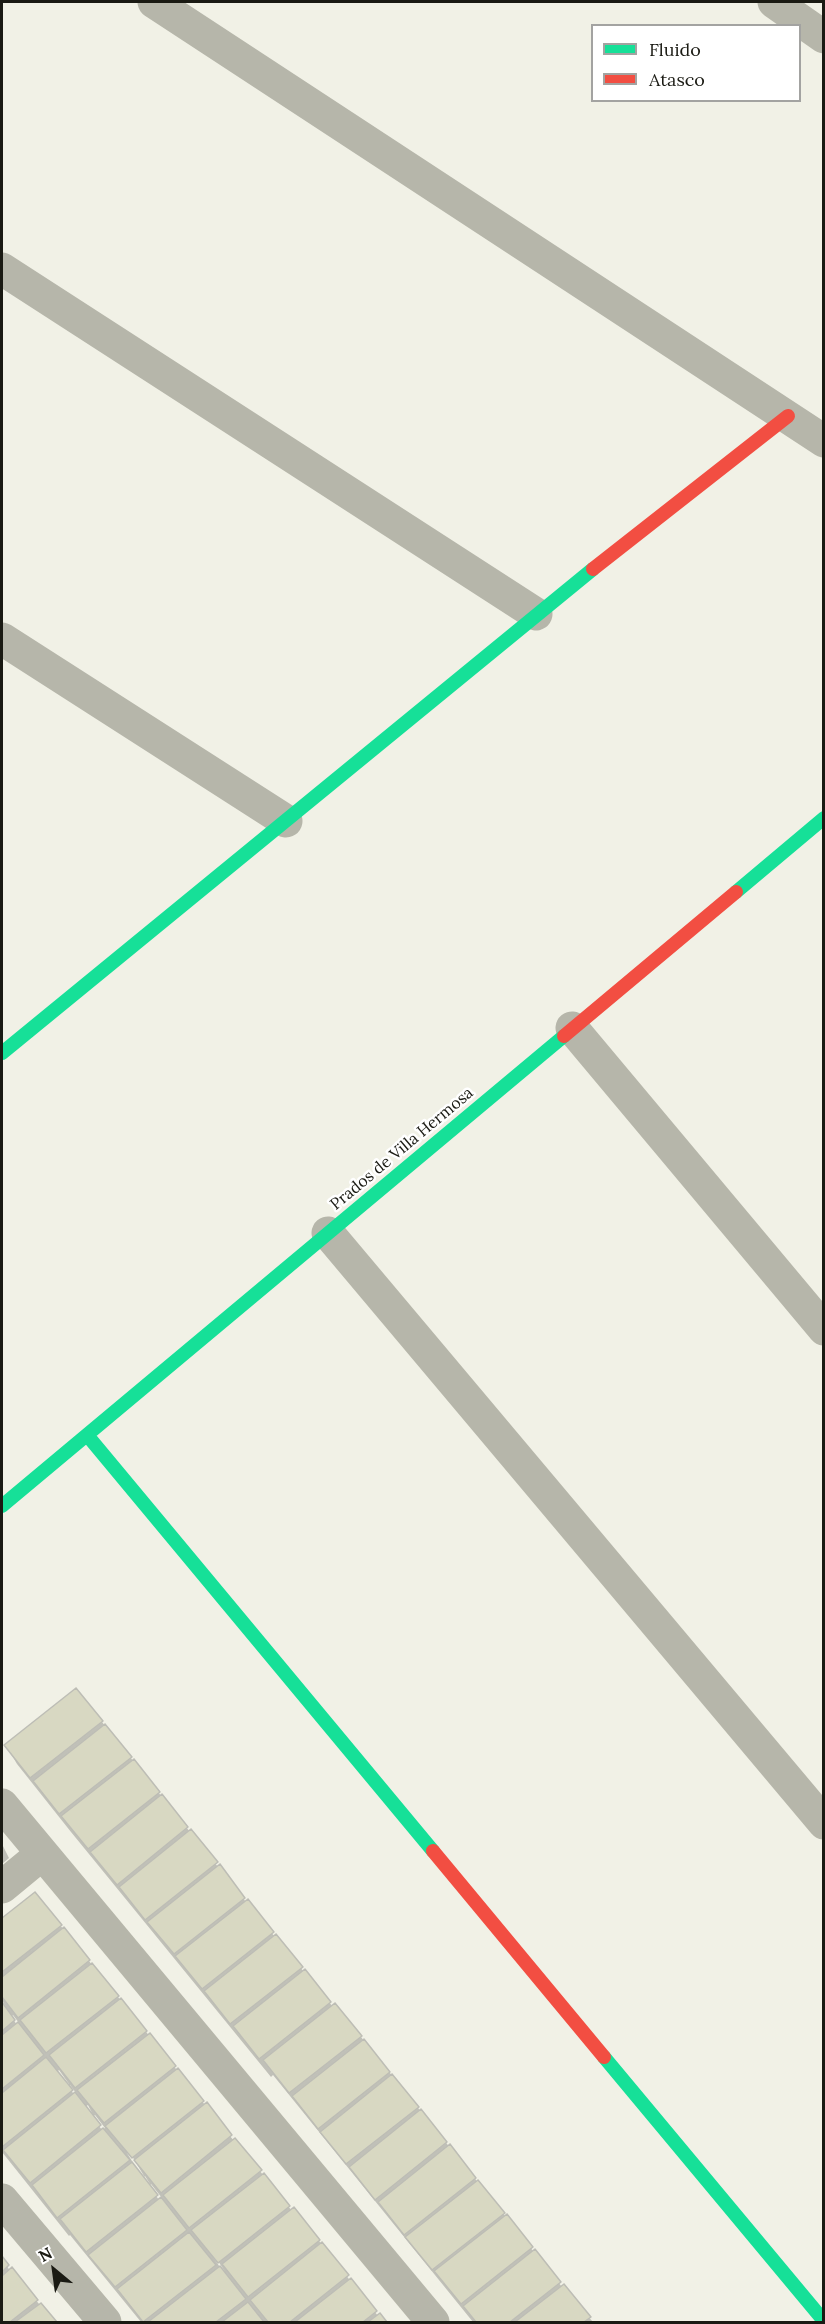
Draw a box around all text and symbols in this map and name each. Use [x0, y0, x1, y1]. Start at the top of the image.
legend [591, 24, 801, 102]
text: Fluido [649, 38, 701, 61]
text: Atasco [649, 68, 705, 91]
street label: Prados de Villa Hermosa [327, 1084, 477, 1214]
north arrow [24, 2240, 84, 2300]
text: N [35, 2243, 56, 2266]

